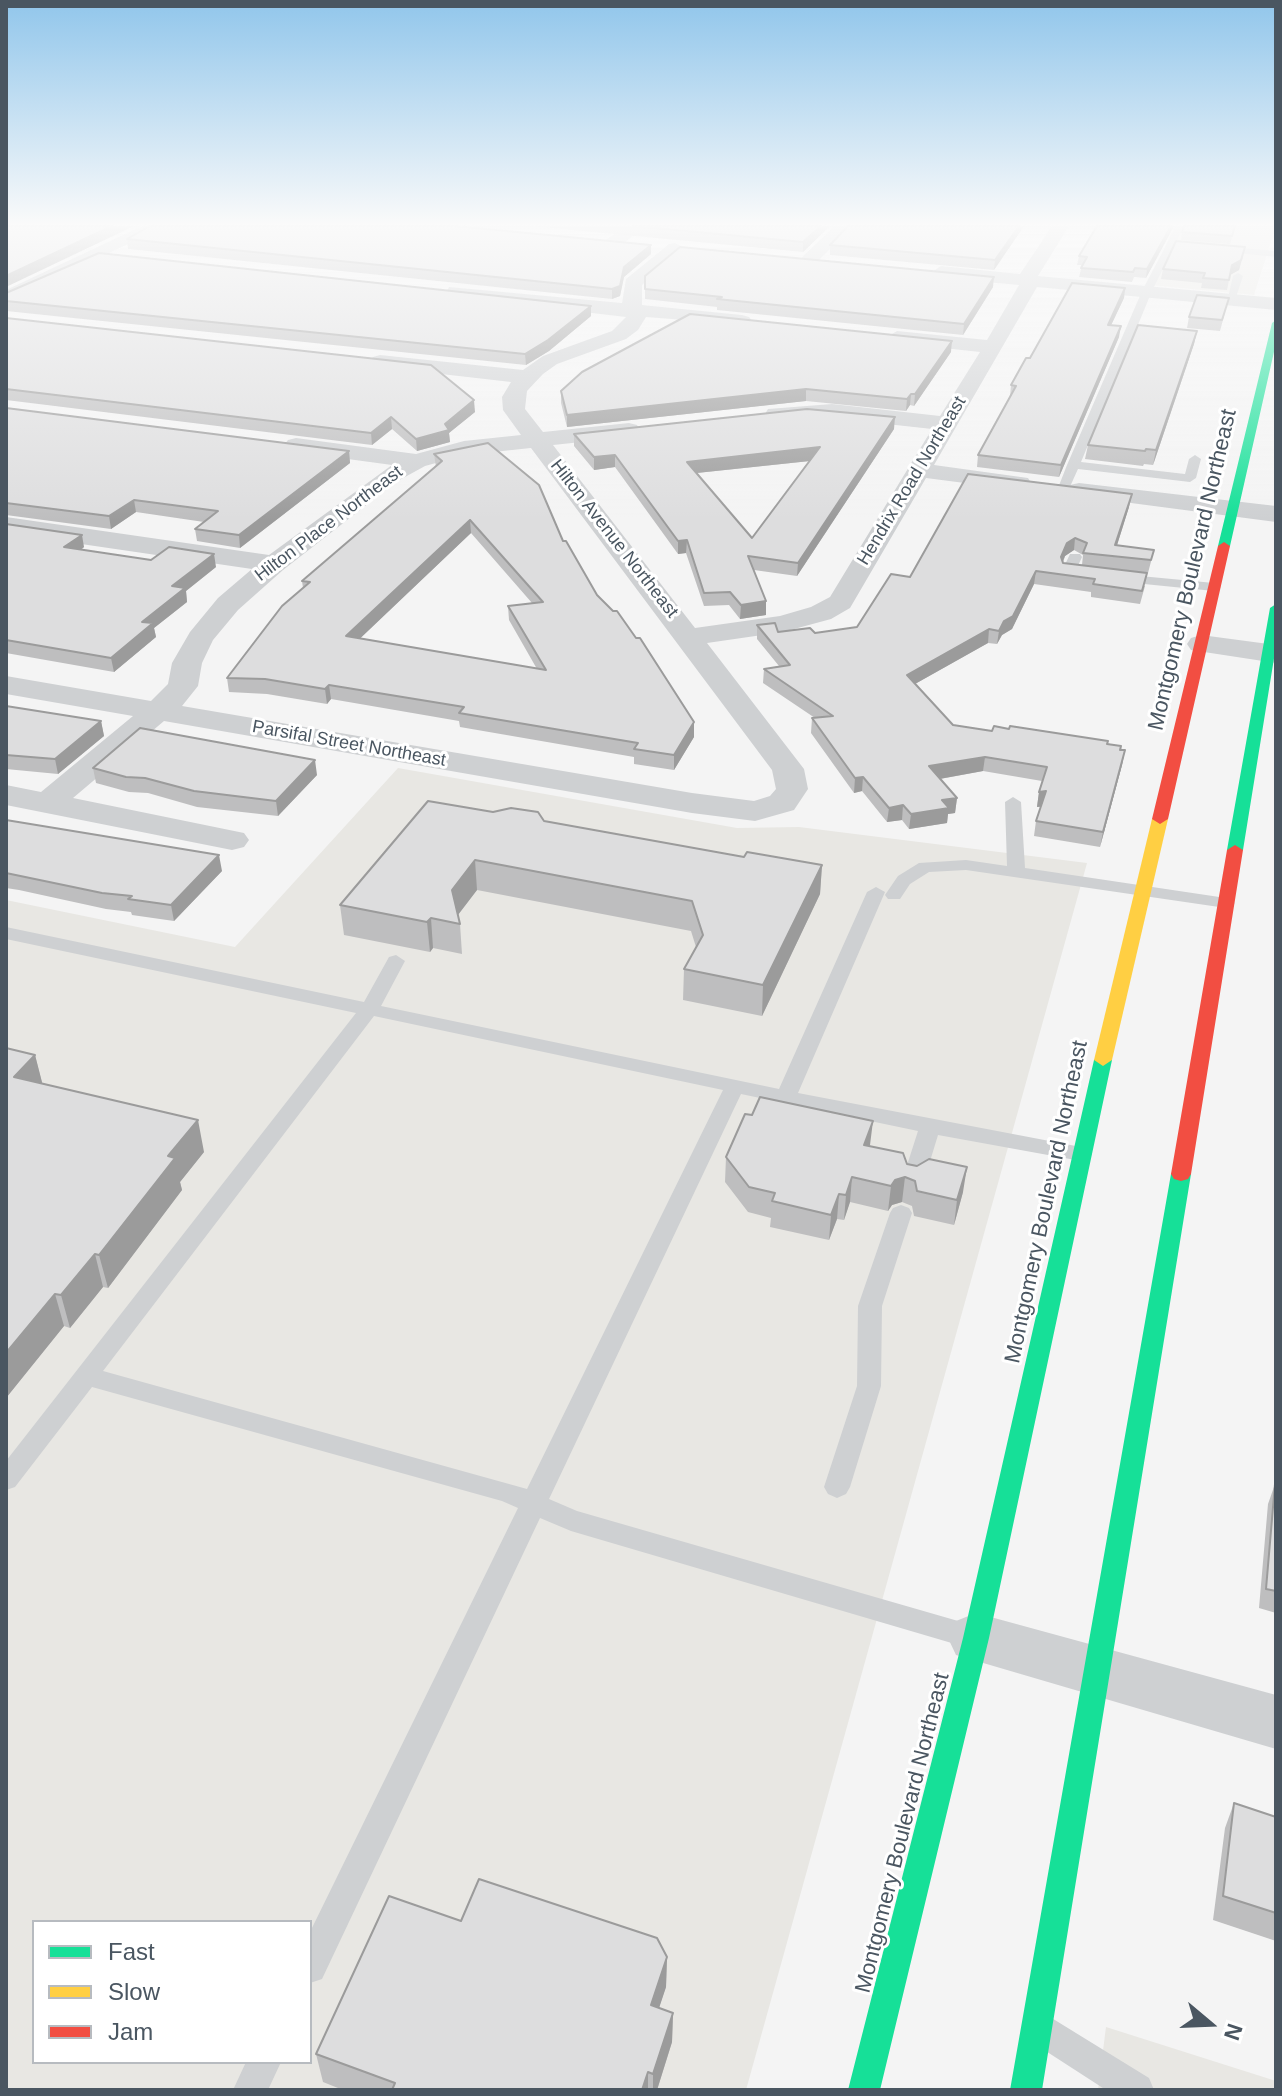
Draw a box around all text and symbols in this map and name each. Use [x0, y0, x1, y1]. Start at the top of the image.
street label: Hendrix Road Northeast [853, 393, 971, 569]
street label: Montgomery Boulevard Northeast [1143, 407, 1243, 733]
street label: Hilton Avenue Northeast [546, 456, 682, 622]
street label: Hilton Place Northeast [251, 461, 407, 587]
street label: Parsifal Street Northeast [251, 716, 447, 772]
street label: Montgomery Boulevard Northeast [1000, 1038, 1094, 1366]
street label: Montgomery Boulevard Northeast [850, 1670, 956, 1996]
legend [32, 1920, 312, 2064]
text: Fast [108, 1938, 155, 1965]
text: Slow [108, 1978, 160, 2005]
north arrow [1170, 1984, 1250, 2064]
text: Jam [108, 2018, 153, 2045]
text: N [1219, 2020, 1248, 2044]

